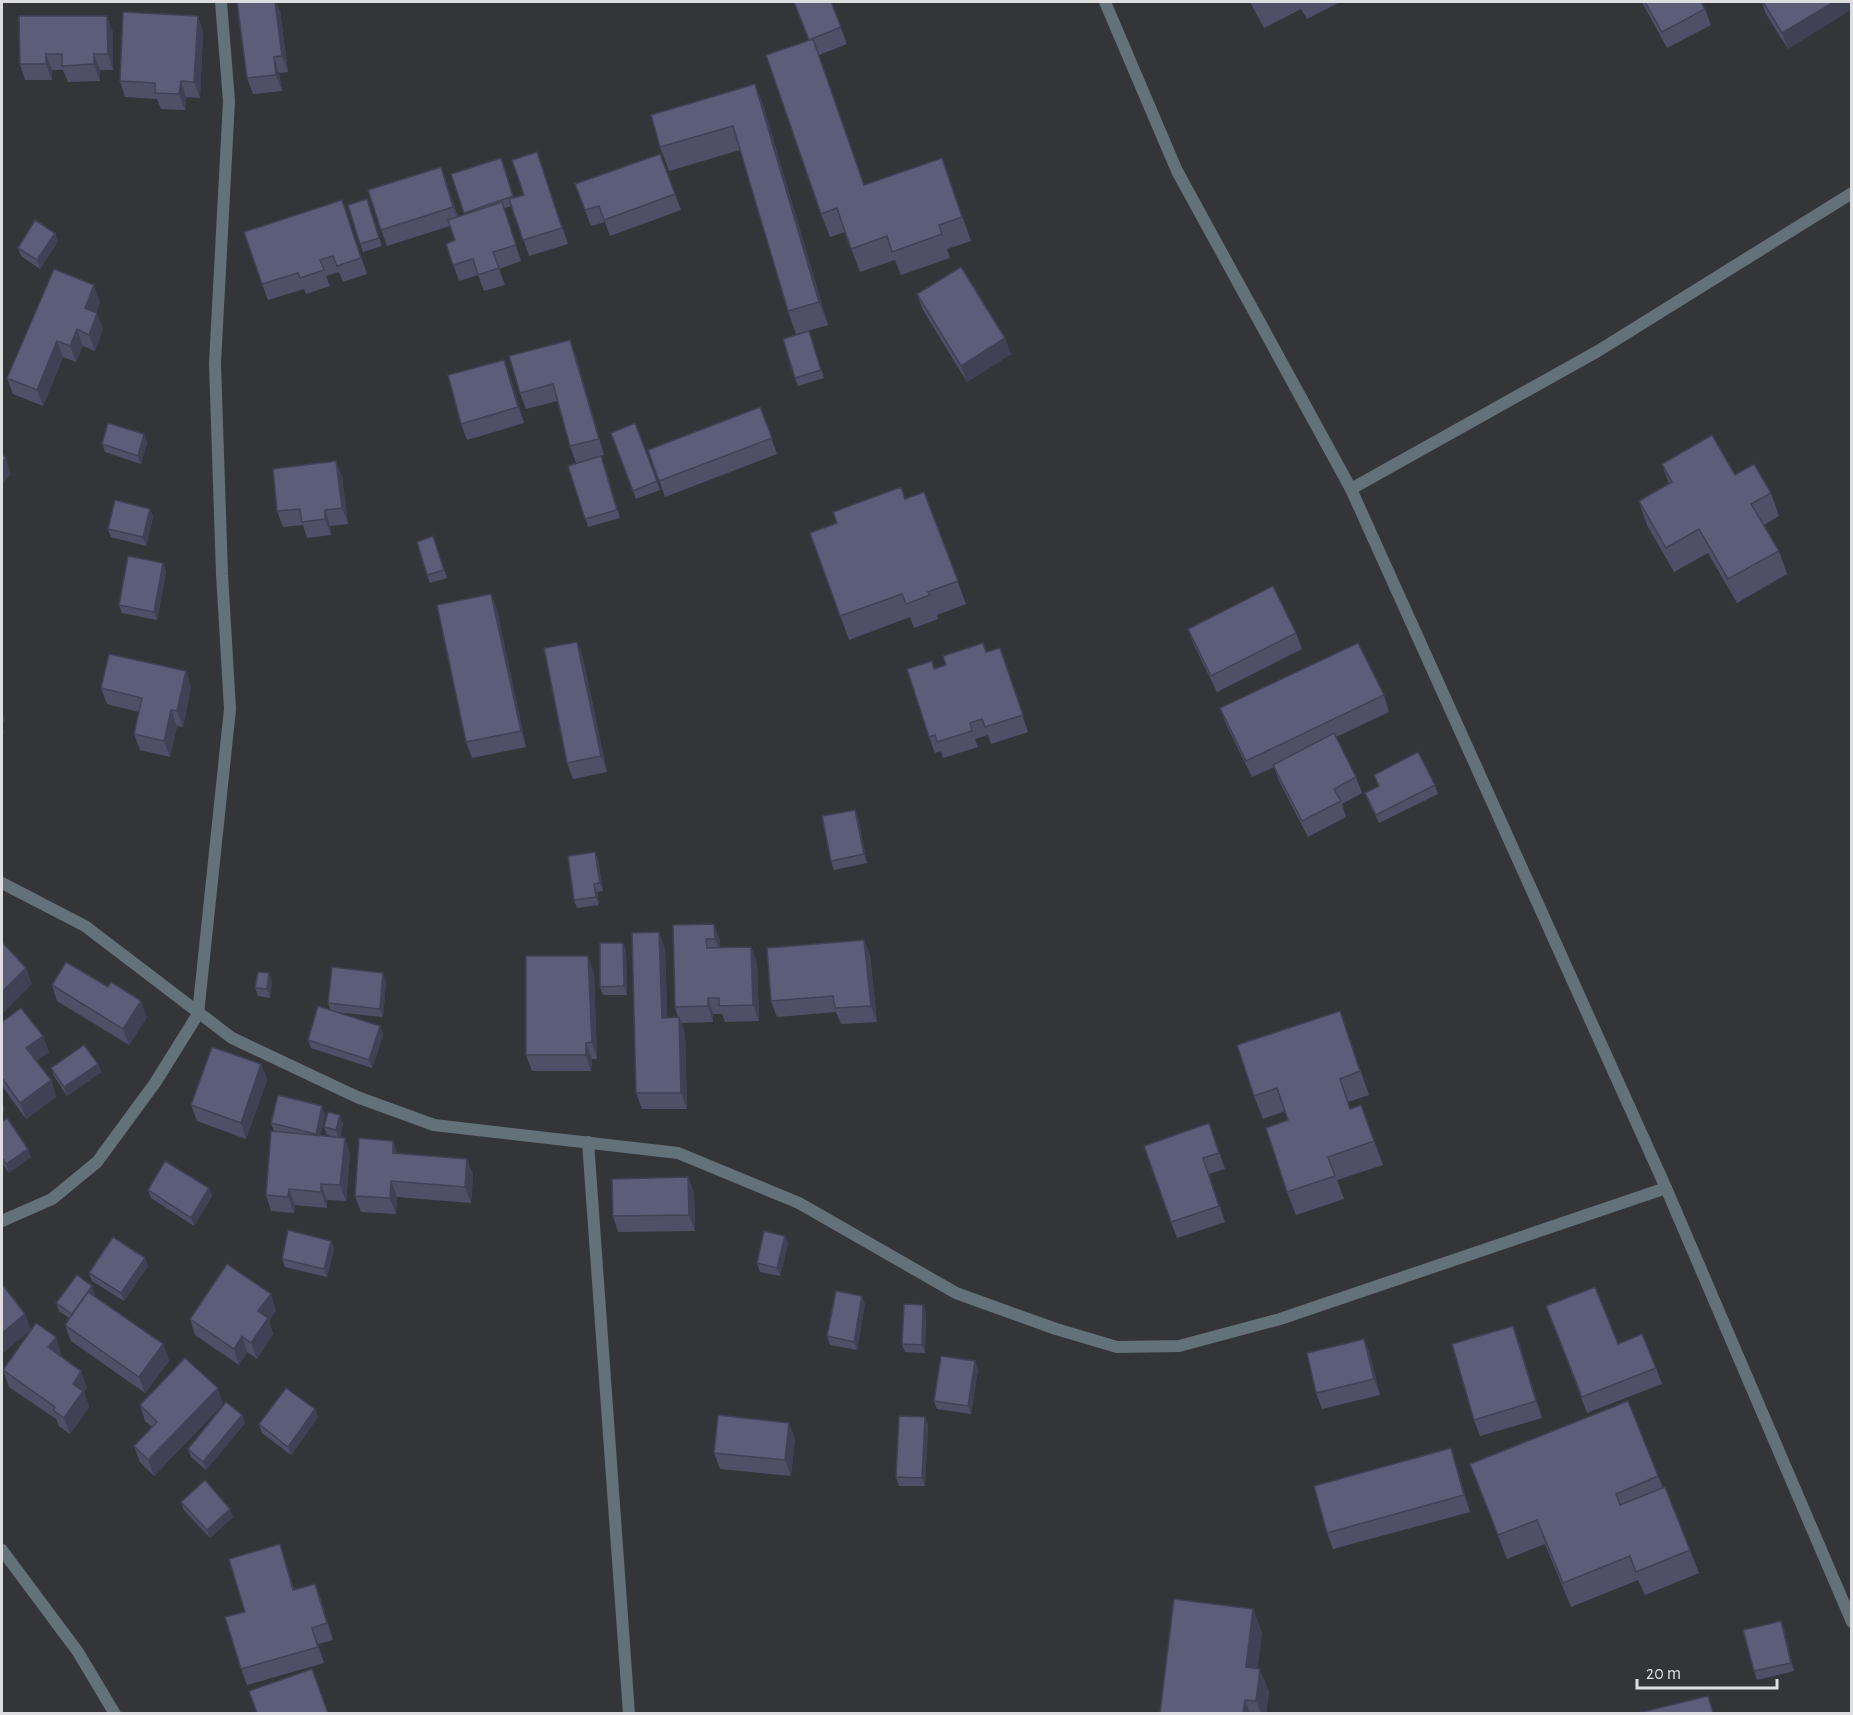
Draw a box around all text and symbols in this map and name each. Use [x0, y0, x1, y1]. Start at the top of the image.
scale bar [1637, 1652, 1776, 1690]
text: 20 m [1646, 1665, 1681, 1683]

